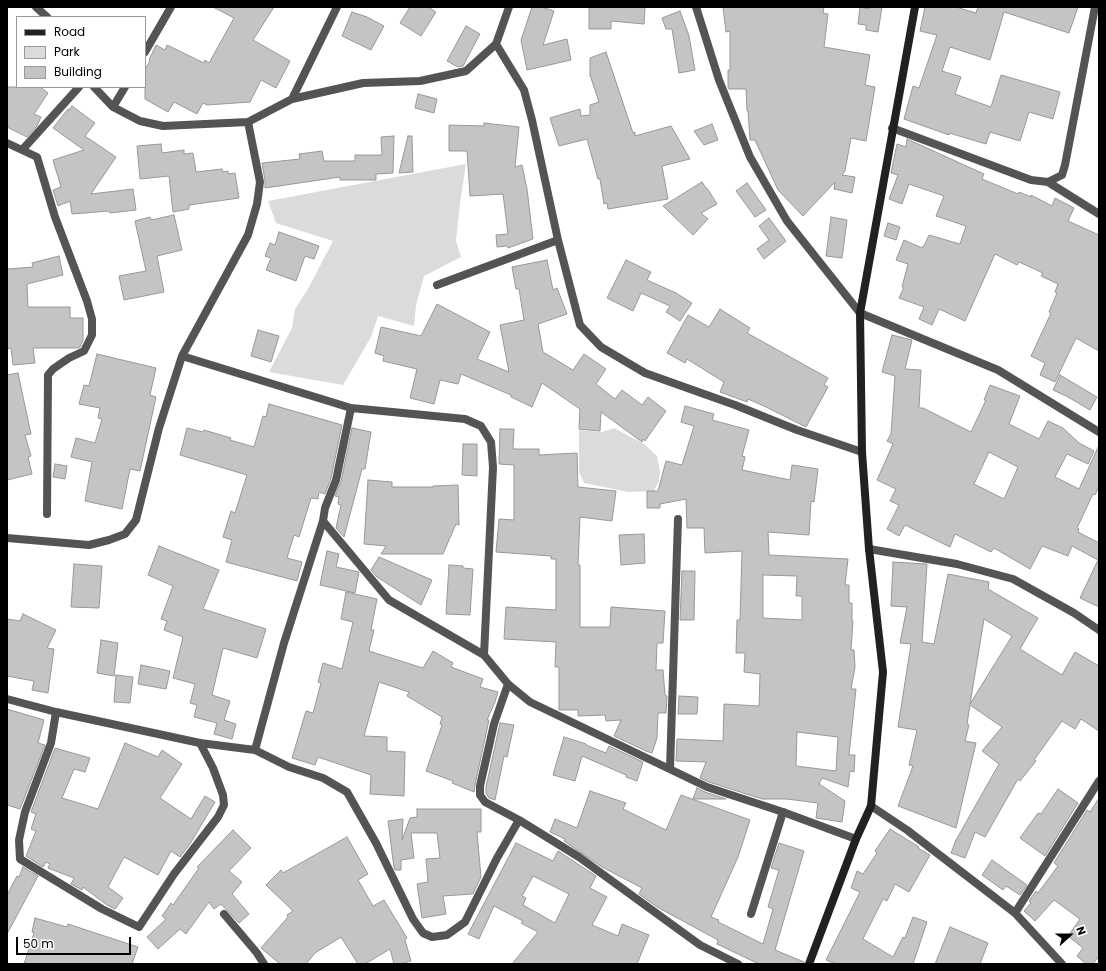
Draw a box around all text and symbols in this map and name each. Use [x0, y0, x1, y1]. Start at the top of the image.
legend [16, 16, 146, 88]
text: Road [54, 23, 85, 40]
text: Park [54, 43, 80, 60]
text: Building [54, 63, 102, 80]
north arrow [1050, 915, 1090, 955]
text: N [1072, 924, 1090, 937]
scale bar [18, 929, 133, 955]
text: 50 m [23, 935, 54, 952]

